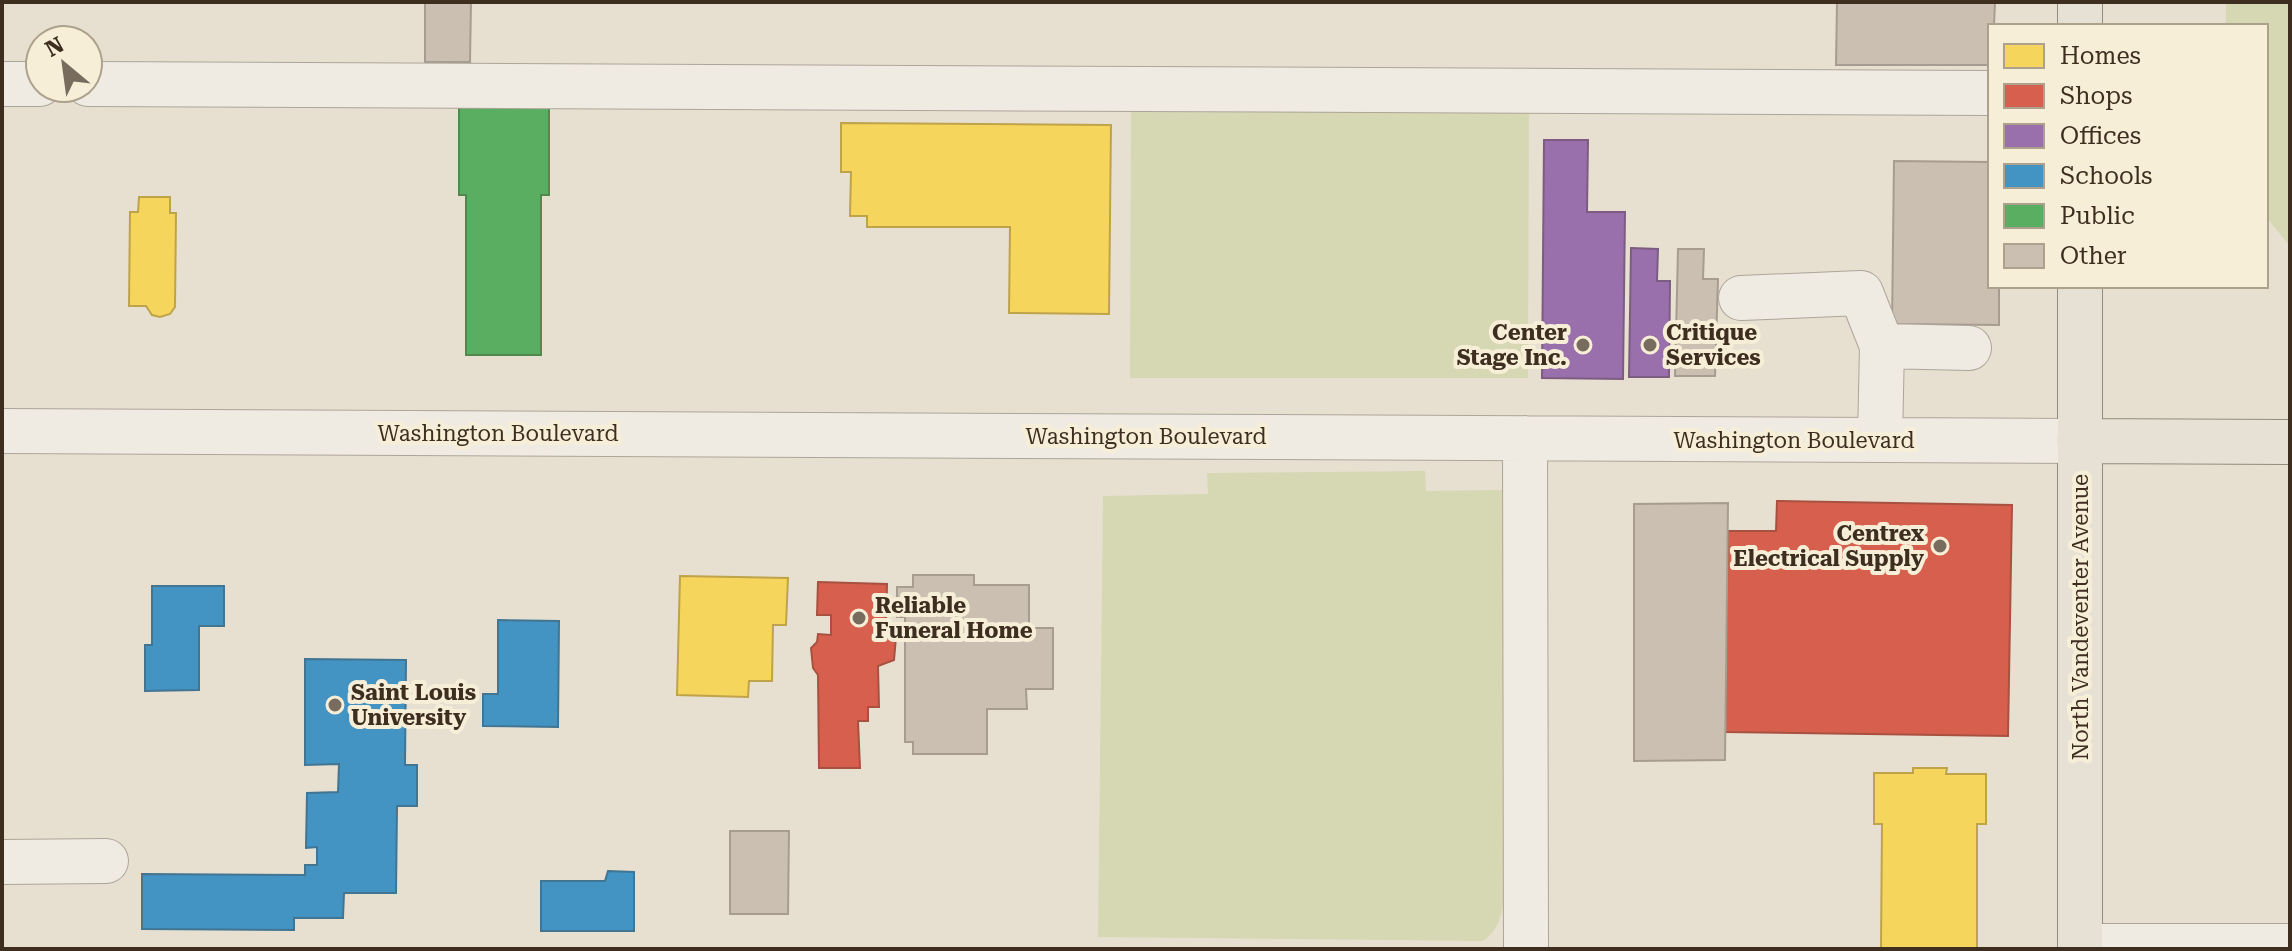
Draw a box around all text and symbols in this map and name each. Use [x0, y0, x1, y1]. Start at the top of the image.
north arrow [24, 24, 104, 104]
legend [1988, 24, 2268, 288]
text: N [41, 32, 68, 62]
text: Homes [2060, 42, 2141, 70]
text: Shops [2060, 82, 2132, 110]
text: Offices [2060, 122, 2141, 150]
text: Schools [2060, 162, 2153, 190]
text: Public [2060, 202, 2135, 230]
text: Other [2060, 242, 2127, 270]
place label: Center Stage Inc. [1457, 320, 1567, 370]
place label: Critique Services [1666, 320, 1761, 370]
marker: Center Stage Inc. [1574, 336, 1592, 354]
marker: Critique Services [1641, 336, 1659, 354]
street label: Washington Boulevard [377, 421, 619, 446]
street label: Washington Boulevard [1025, 424, 1267, 449]
street label: Washington Boulevard [1673, 428, 1915, 453]
street label: North Vandeventer Avenue [2068, 474, 2093, 760]
place label: Centrex Electrical Supply [1733, 521, 1925, 571]
marker: Centrex Electrical Supply [1931, 537, 1949, 555]
place label: Reliable Funeral Home [875, 593, 1033, 643]
marker: Reliable Funeral Home [850, 609, 868, 627]
place label: Saint Louis University [351, 680, 476, 730]
marker: Saint Louis University [326, 696, 344, 714]

